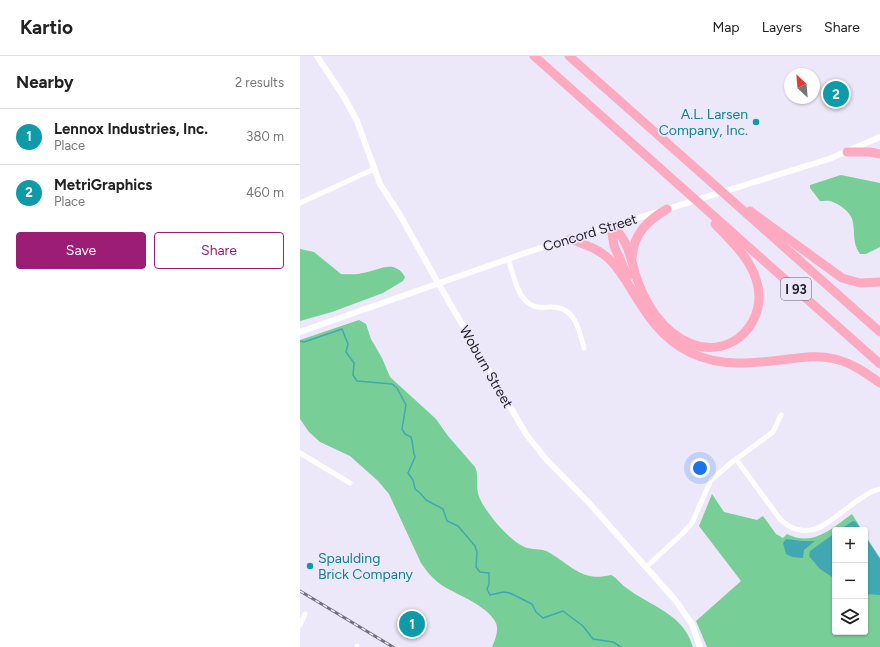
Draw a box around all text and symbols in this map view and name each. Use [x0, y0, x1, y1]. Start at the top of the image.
text: Kartio [20, 16, 73, 39]
text: Map [712, 19, 740, 36]
text: Layers [762, 19, 802, 36]
text: Share [824, 19, 860, 36]
north arrow [784, 68, 820, 104]
text: Nearby [16, 72, 74, 92]
text: 2 results [235, 75, 284, 90]
pin: 2 [823, 79, 849, 109]
place label: A.L. Larsen Company, Inc. [659, 106, 748, 139]
marker: A.L. Larsen Company, Inc. [751, 117, 761, 127]
text: Lennox Industries, Inc. [54, 120, 208, 138]
text: 1 [26, 129, 32, 144]
text: 380 m [246, 129, 284, 144]
text: Place [54, 138, 85, 153]
text: MetriGraphics [54, 176, 152, 194]
text: 2 [25, 185, 33, 200]
text: 460 m [246, 185, 284, 200]
text: Place [54, 194, 85, 209]
street label: Concord Street [541, 211, 639, 255]
button: Save [16, 232, 146, 269]
button: Share [154, 232, 284, 269]
road number: I 93 [781, 278, 811, 300]
street label: Woburn Street [456, 323, 516, 411]
your location [690, 458, 710, 478]
map controls [832, 527, 868, 635]
button: + [832, 527, 868, 563]
place label: Spaulding Brick Company [318, 550, 414, 583]
marker: Spaulding Brick Company [305, 561, 315, 571]
button: − [832, 563, 868, 599]
button: layers [832, 599, 868, 635]
pin: 1 [399, 609, 425, 639]

